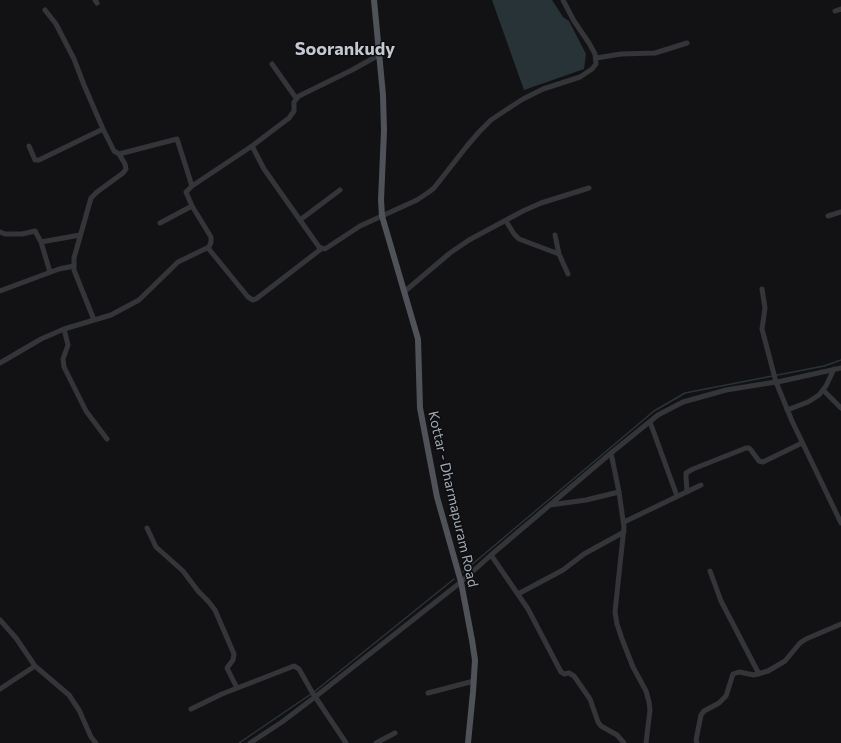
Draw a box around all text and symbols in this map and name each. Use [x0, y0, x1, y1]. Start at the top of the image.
district label: Soorankudy [295, 38, 395, 60]
street label: Kottar - Dharmapuram Road [425, 409, 481, 589]

